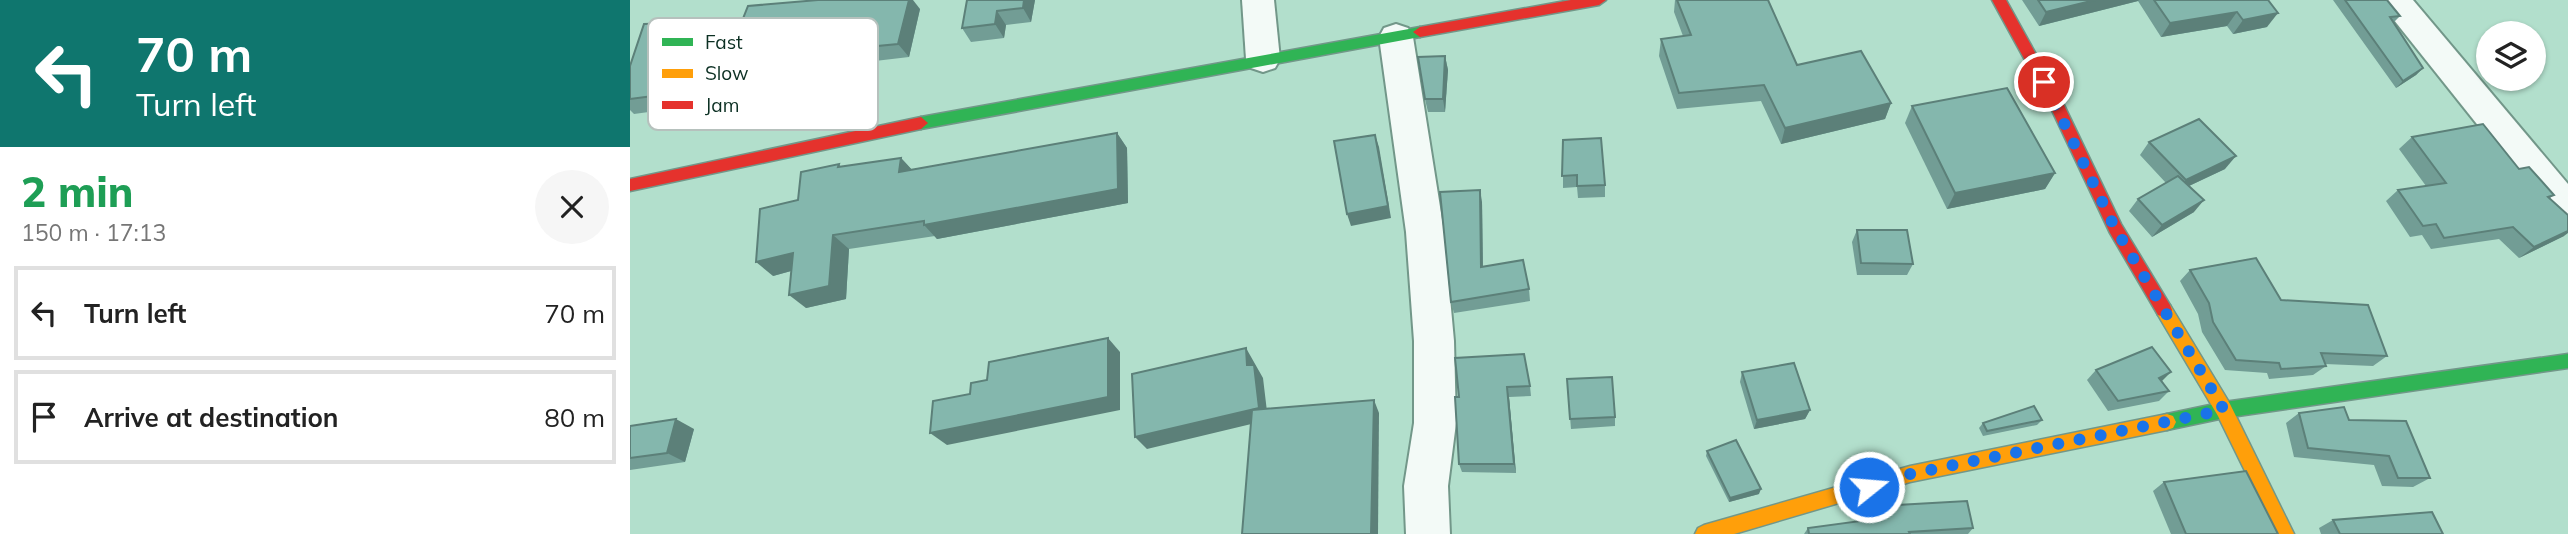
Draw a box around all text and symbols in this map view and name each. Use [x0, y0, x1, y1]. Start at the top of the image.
legend [648, 18, 878, 130]
map controls [2476, 21, 2546, 91]
button: layers [2476, 21, 2546, 91]
text: 70 m [136, 23, 252, 84]
icon: left [21, 28, 112, 119]
text: Fast [705, 30, 743, 54]
pin [2014, 52, 2074, 112]
text: Slow [705, 61, 749, 85]
icon: arrive [2025, 63, 2063, 101]
text: Turn left [136, 84, 256, 124]
text: Jam [705, 93, 739, 117]
text: 2 min [21, 165, 134, 218]
button: close [535, 170, 609, 244]
text: 150 m · 17:13 [21, 218, 166, 247]
icon: left [25, 294, 63, 332]
text: Turn left [84, 297, 186, 330]
text: 70 m [544, 297, 605, 330]
icon: arrive [25, 398, 63, 436]
text: Arrive at destination [84, 401, 339, 434]
text: 80 m [544, 401, 605, 434]
position arrow [1832, 450, 1906, 524]

